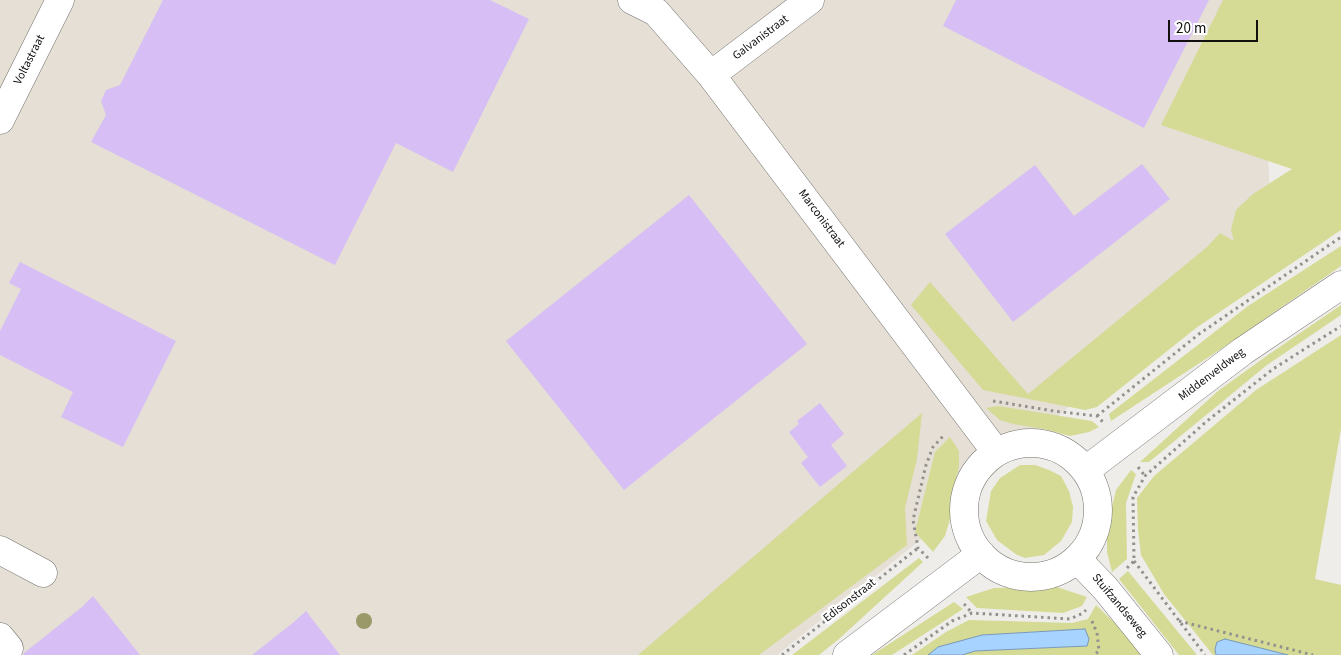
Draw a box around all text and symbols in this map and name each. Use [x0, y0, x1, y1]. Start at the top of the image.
scale bar [1171, 10, 1261, 42]
street label: Galvanistraat [730, 12, 792, 64]
text: 20 m [1176, 18, 1206, 39]
street label: Voltastraat [11, 33, 49, 87]
street label: Marconistraat [795, 187, 847, 251]
street label: Middenveldweg [1176, 345, 1248, 405]
street label: Stuifzandseweg [1088, 571, 1150, 641]
street label: Edisonstraat [821, 576, 879, 626]

